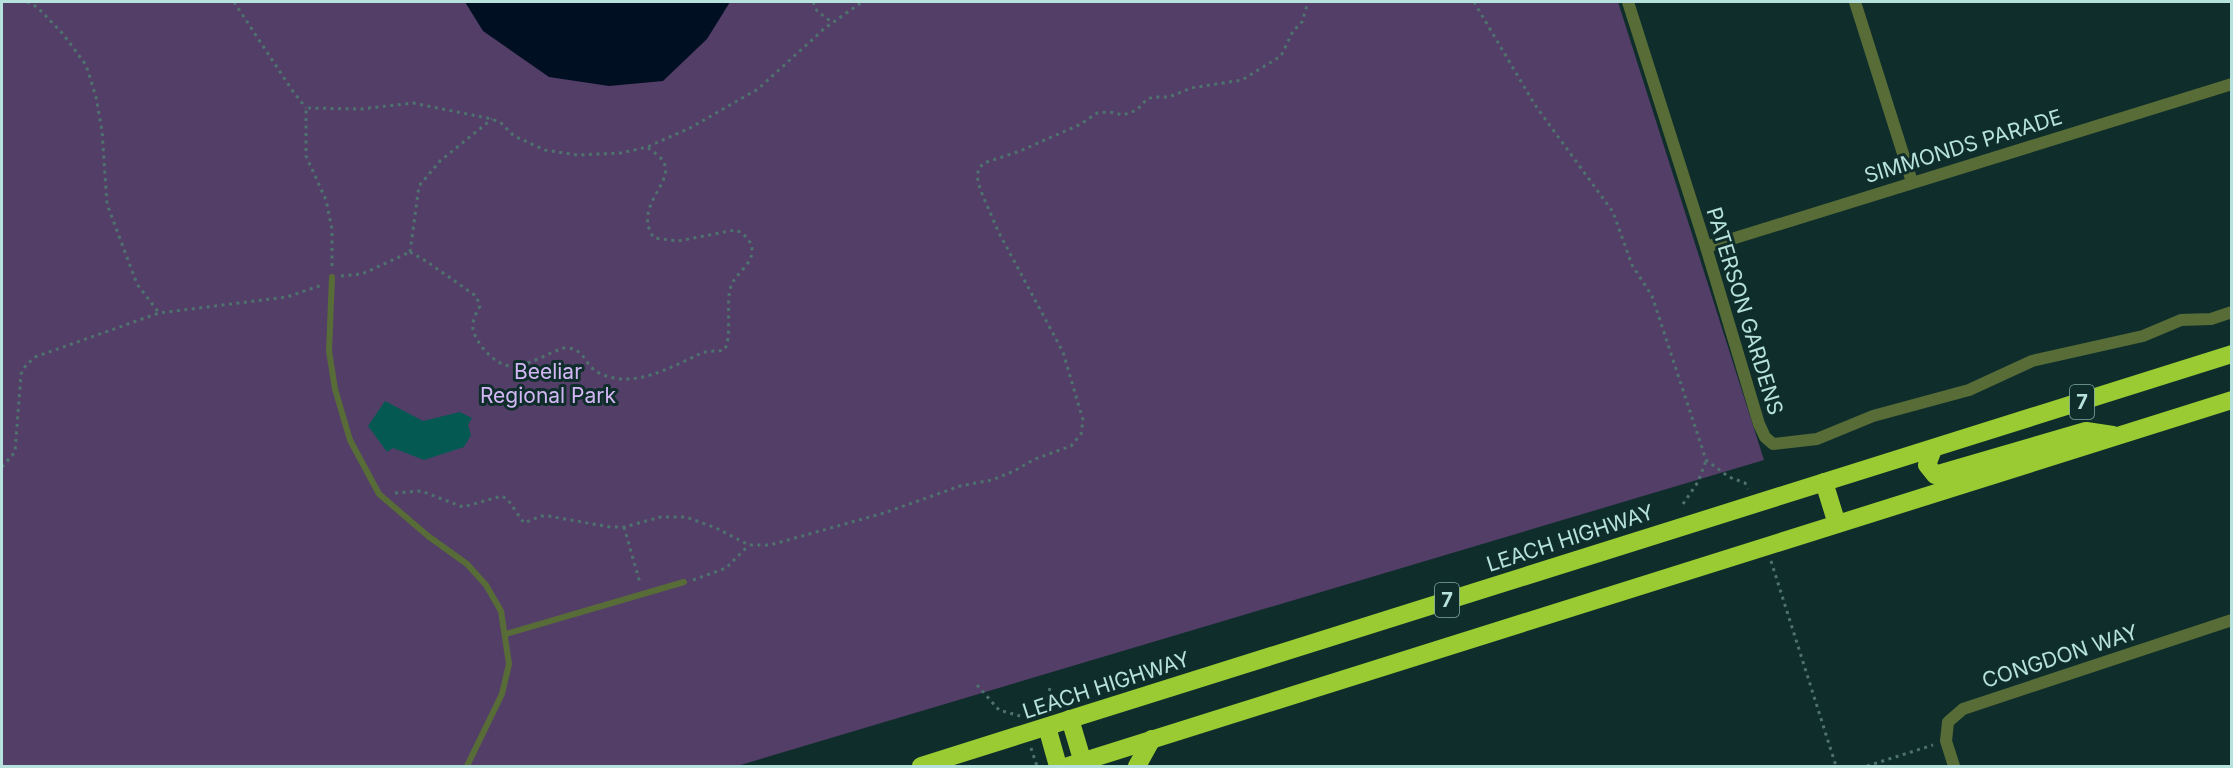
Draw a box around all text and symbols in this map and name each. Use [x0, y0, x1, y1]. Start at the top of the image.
street label: SIMMONDS PARADE [1861, 104, 2065, 188]
street label: PATERSON GARDENS [1701, 204, 1789, 418]
park label: Beeliar Regional Park [480, 359, 617, 408]
road number: 7 [2070, 385, 2094, 419]
street label: LEACH HIGHWAY [1483, 499, 1657, 577]
road number: 7 [1435, 583, 1459, 617]
street label: CONGDON WAY [1979, 619, 2141, 693]
street label: LEACH HIGHWAY [1019, 646, 1193, 724]

